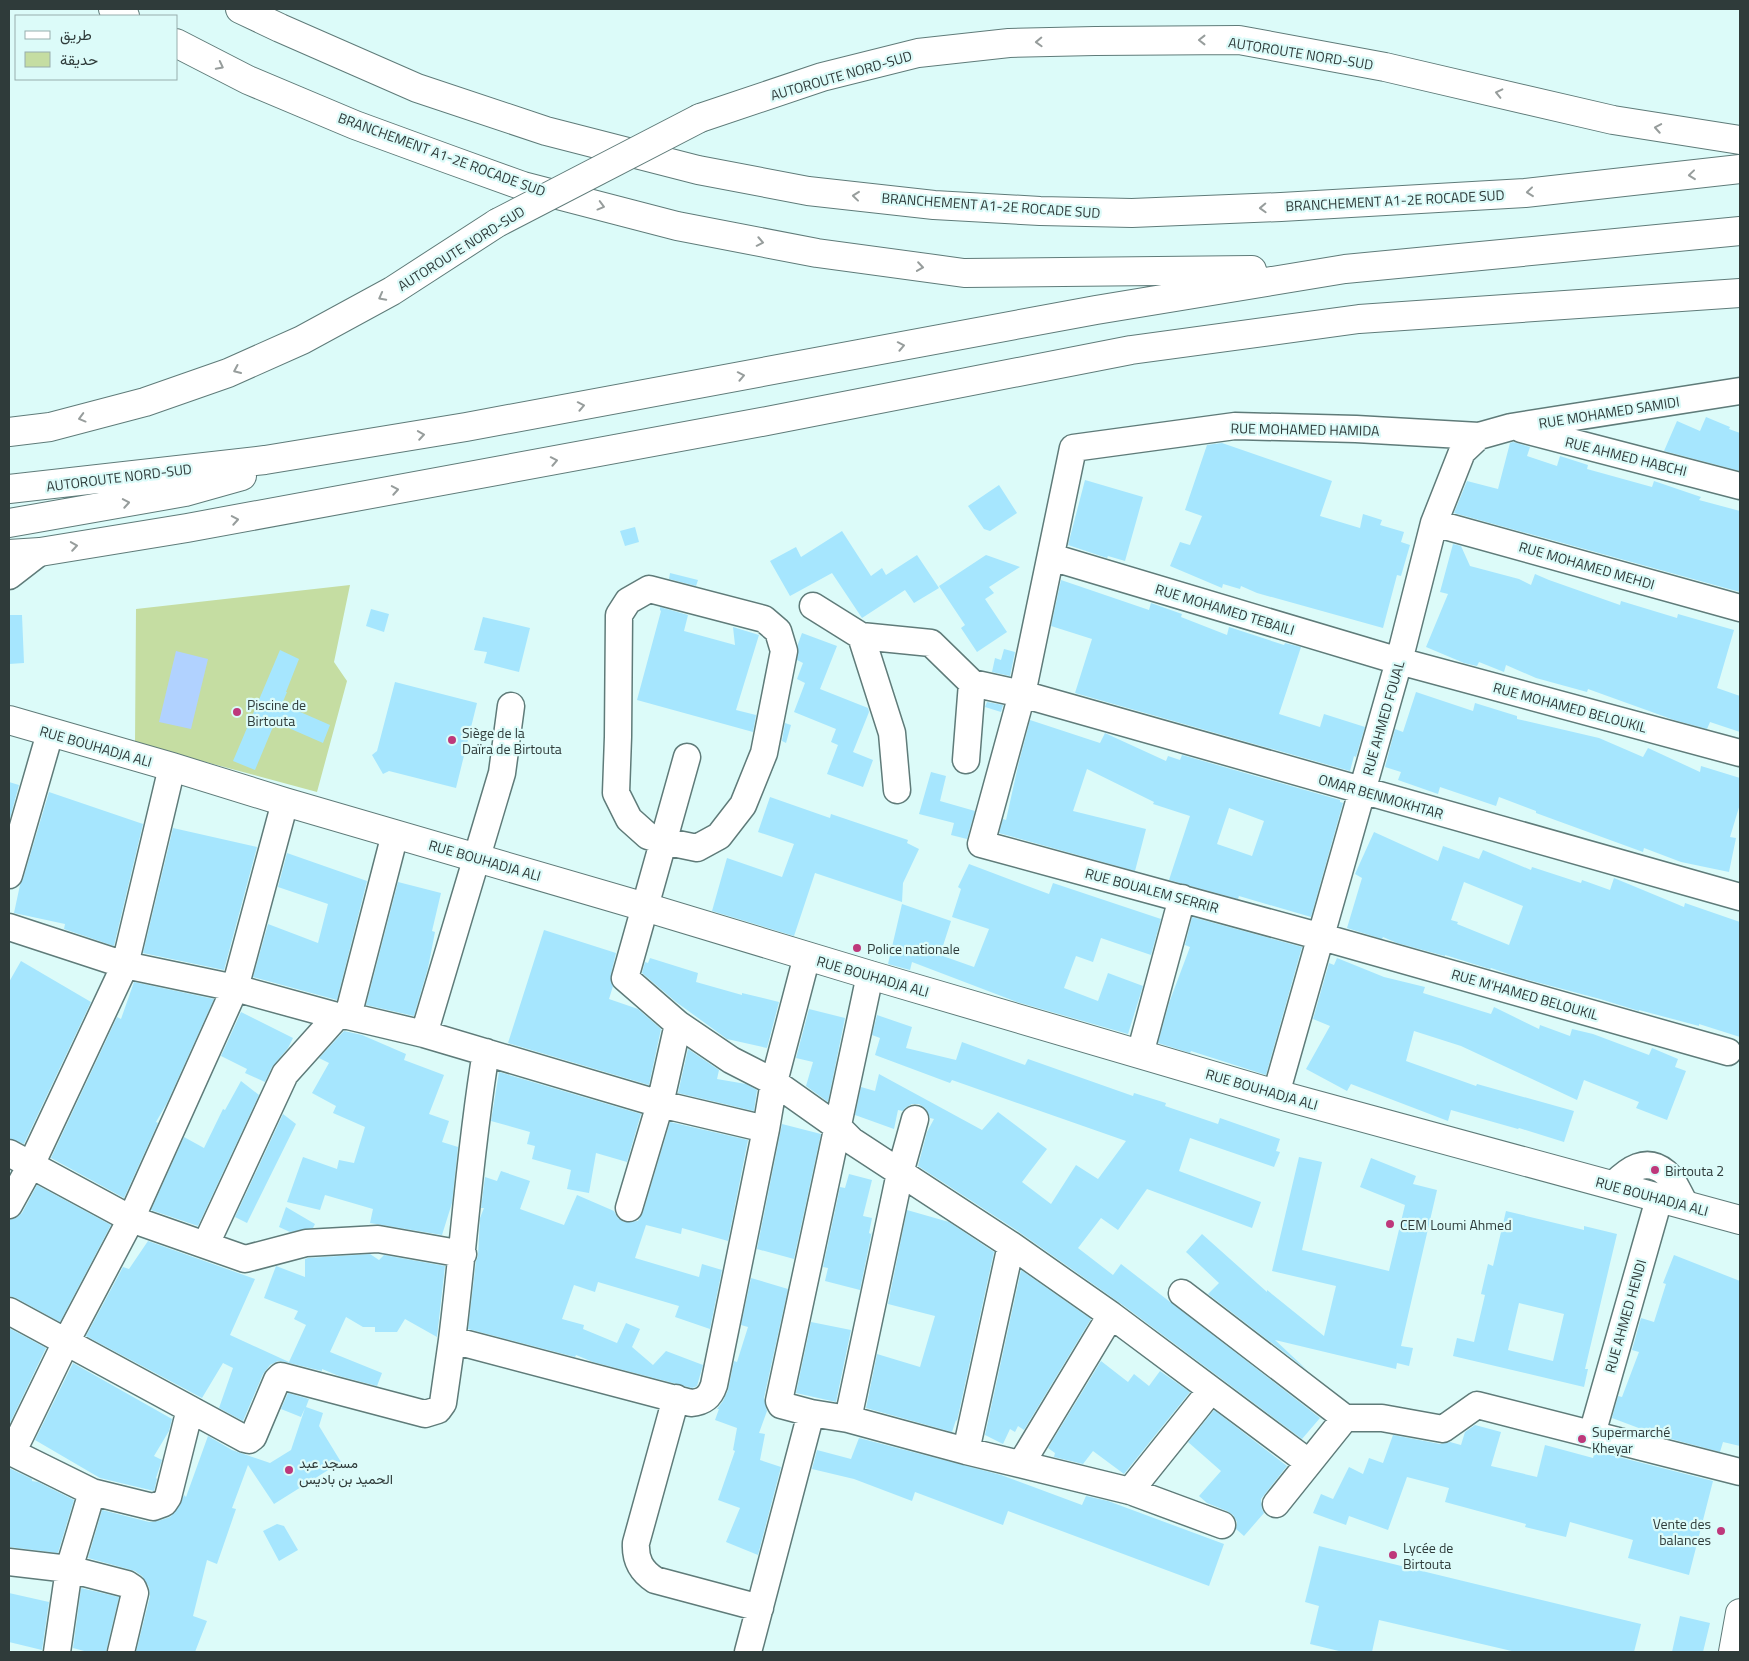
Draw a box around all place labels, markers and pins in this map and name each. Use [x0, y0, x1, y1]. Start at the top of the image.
place label: Piscine de Birtouta [247, 694, 306, 731]
marker: Piscine de Birtouta [231, 706, 243, 718]
place label: Siège de la Daïra de Birtouta [462, 722, 562, 759]
marker: Siège de la Daïra de Birtouta [446, 734, 458, 746]
place label: Police nationale [867, 938, 960, 959]
marker: Police nationale [851, 942, 863, 954]
place label: Birtouta 2 [1665, 1160, 1724, 1181]
marker: Birtouta 2 [1649, 1164, 1661, 1176]
place label: CEM Loumi Ahmed [1400, 1214, 1512, 1235]
marker: CEM Loumi Ahmed [1384, 1218, 1396, 1230]
place label: Supermarché Kheyar [1592, 1421, 1670, 1458]
marker: Supermarché Kheyar [1576, 1433, 1588, 1445]
place label: مسجد عبد الحميد بن باديس [299, 1452, 393, 1489]
marker: مسجد عبد الحميد بن باديس [283, 1464, 295, 1476]
place label: Vente des balances [1653, 1513, 1711, 1550]
marker: Vente des balances [1715, 1525, 1727, 1537]
place label: Lycée de Birtouta [1403, 1537, 1453, 1574]
marker: Lycée de Birtouta [1387, 1549, 1399, 1561]

